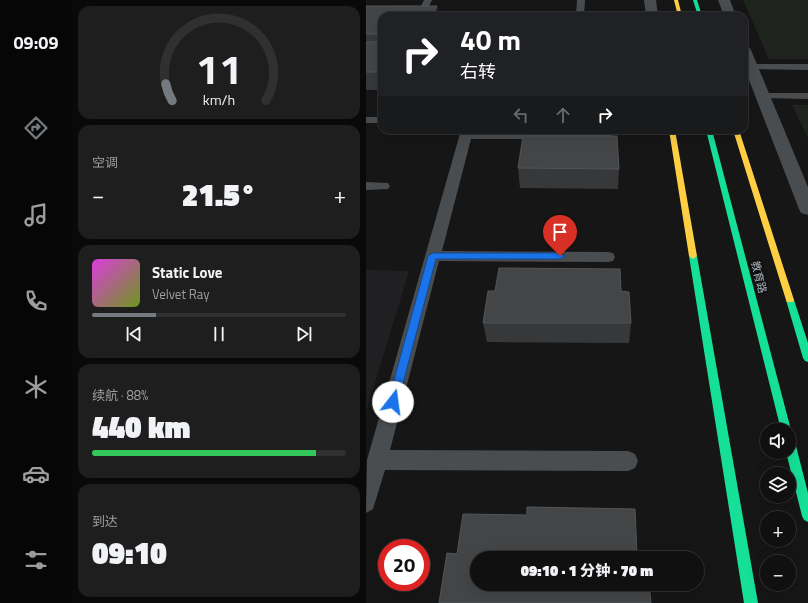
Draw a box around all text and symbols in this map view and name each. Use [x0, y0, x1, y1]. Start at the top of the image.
text: 40 m [460, 18, 521, 61]
icon: right [394, 28, 446, 80]
text: 09:09 [14, 29, 58, 56]
text: 11 [196, 37, 242, 100]
text: 右转 [460, 58, 496, 85]
text: km/h [203, 88, 235, 110]
icon: left [510, 104, 532, 126]
icon: ahead [552, 104, 574, 126]
icon: right [594, 104, 616, 126]
icon: directions [22, 114, 50, 142]
text: 空调 [92, 152, 118, 172]
text: 21.5° [182, 172, 256, 218]
text: − [92, 178, 104, 212]
text: + [334, 178, 346, 212]
icon: music [22, 201, 50, 229]
pin [543, 215, 577, 256]
icon: arrive [549, 221, 571, 243]
street label: 教育路 [747, 259, 771, 295]
text: Static Love [152, 261, 223, 284]
text: Velvet Ray [152, 284, 210, 304]
icon: phone [22, 287, 50, 315]
icon: previous [123, 323, 145, 345]
icon: pause [208, 323, 230, 345]
icon: next [293, 323, 315, 345]
icon: climate [22, 373, 50, 401]
position arrow [372, 381, 414, 423]
text: 续航 · 88% [92, 385, 148, 405]
text: 440 km [92, 404, 190, 450]
map controls [760, 423, 796, 591]
button: sound [760, 423, 796, 459]
icon: car [22, 460, 50, 488]
button: layers [760, 467, 796, 503]
text: 到达 [92, 511, 118, 531]
button: + [760, 511, 796, 547]
text: 09:10 [92, 530, 167, 576]
speed limit sign: 20 [378, 539, 430, 591]
icon: filters [22, 546, 50, 574]
button: − [760, 555, 796, 591]
text: 09:10 · 1 分钟 · 70 m [521, 559, 653, 582]

